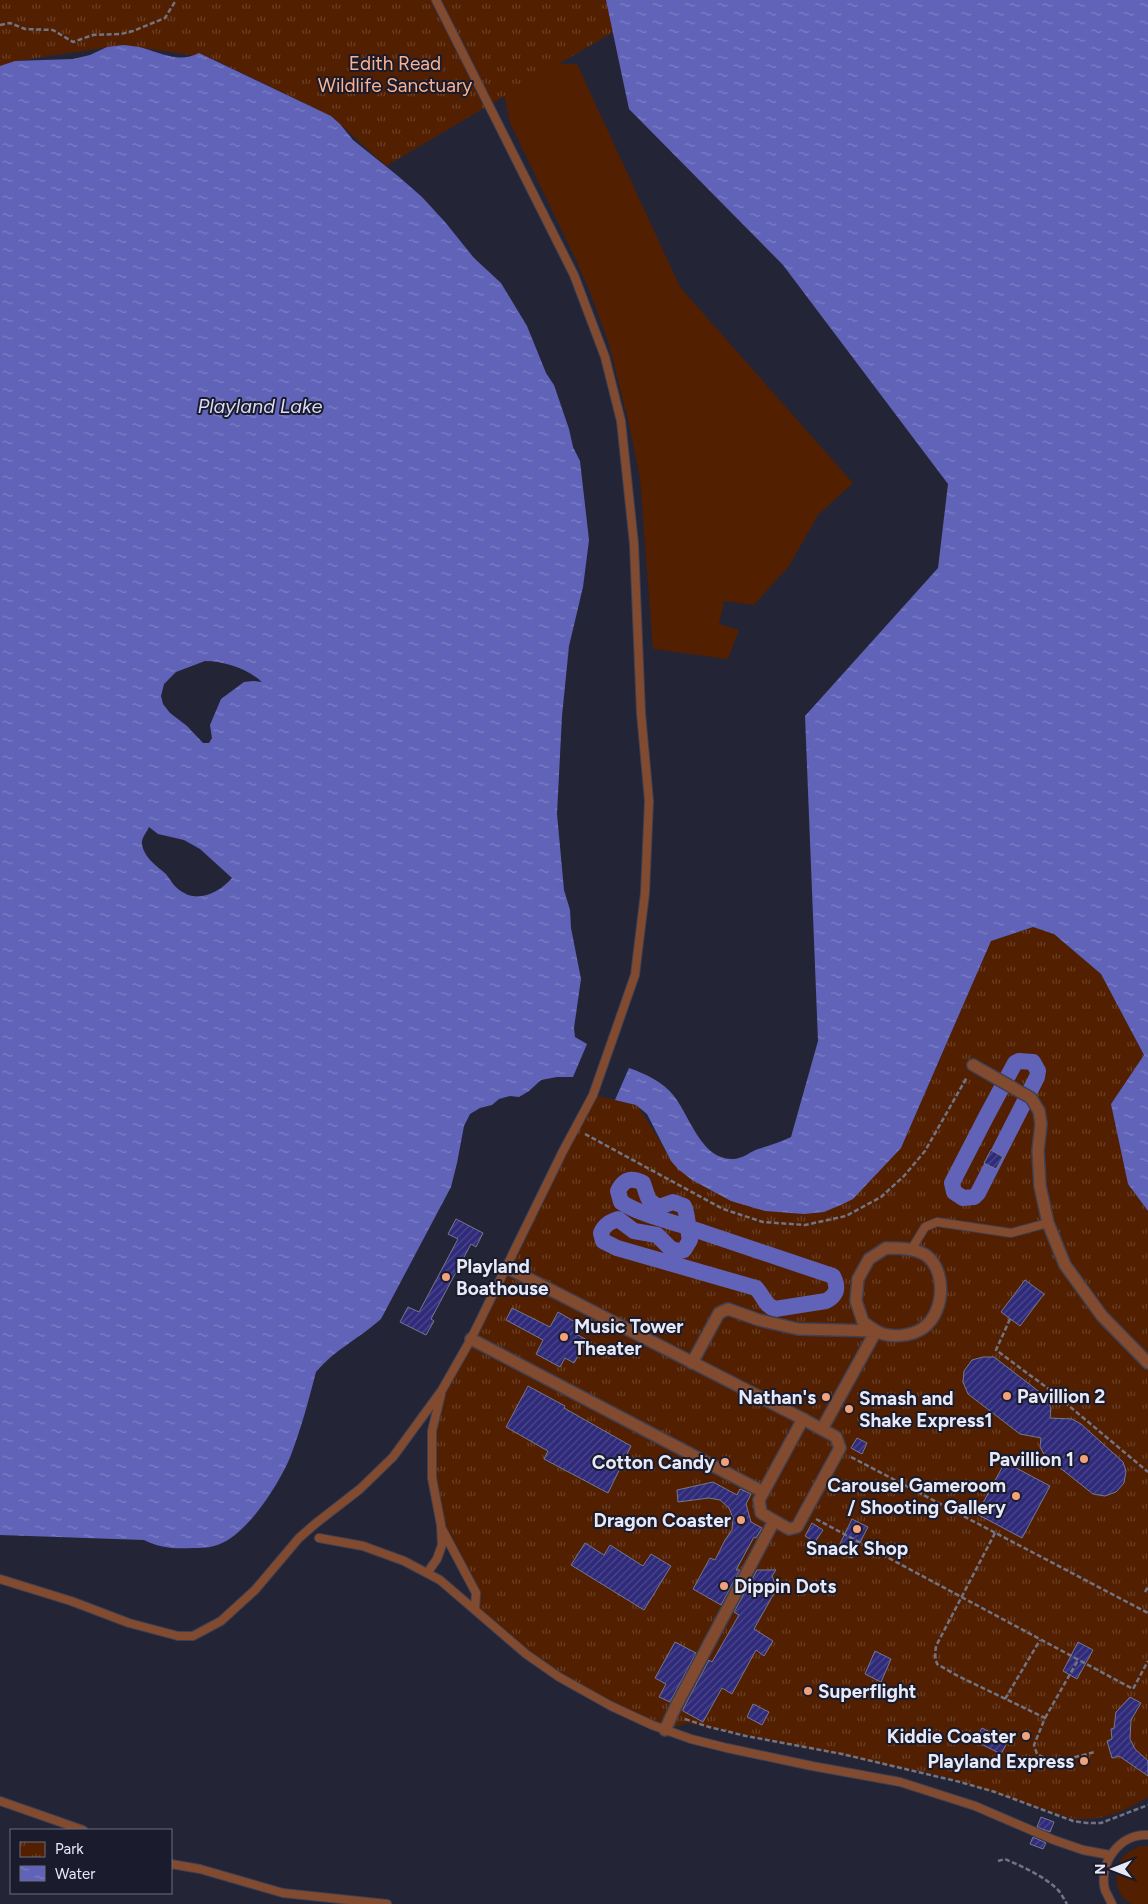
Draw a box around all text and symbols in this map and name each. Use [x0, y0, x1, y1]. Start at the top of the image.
park label: Edith Read Wildlife Sanctuary [318, 52, 472, 97]
water label: Playland Lake [198, 394, 322, 418]
place label: Playland Boathouse [456, 1255, 549, 1300]
marker: Playland Boathouse [440, 1271, 452, 1283]
place label: Music Tower Theater [574, 1315, 684, 1360]
marker: Music Tower Theater [558, 1331, 570, 1343]
place label: Pavillion 2 [1017, 1385, 1105, 1408]
place label: Nathan's [738, 1386, 816, 1409]
place label: Smash and Shake Express1 [859, 1387, 993, 1432]
marker: Pavillion 2 [1001, 1390, 1013, 1402]
marker: Nathan's [820, 1391, 832, 1403]
marker: Smash and Shake Express1 [843, 1403, 855, 1415]
place label: Pavillion 1 [989, 1448, 1074, 1471]
place label: Cotton Candy [592, 1451, 715, 1474]
marker: Pavillion 1 [1078, 1453, 1090, 1465]
marker: Cotton Candy [719, 1456, 731, 1468]
place label: Carousel Gameroom / Shooting Gallery [827, 1474, 1006, 1519]
marker: Carousel Gameroom / Shooting Gallery [1010, 1490, 1022, 1502]
place label: Dragon Coaster [594, 1509, 731, 1532]
marker: Dragon Coaster [735, 1514, 747, 1526]
marker: Snack Shop [851, 1523, 863, 1535]
place label: Snack Shop [806, 1537, 908, 1560]
place label: Dippin Dots [734, 1575, 836, 1598]
marker: Dippin Dots [718, 1580, 730, 1592]
place label: Superflight [818, 1680, 917, 1703]
marker: Superflight [802, 1685, 814, 1697]
place label: Kiddie Coaster [887, 1725, 1016, 1748]
marker: Kiddie Coaster [1020, 1730, 1032, 1742]
place label: Playland Express [927, 1750, 1074, 1773]
marker: Playland Express [1078, 1755, 1090, 1767]
legend [10, 1829, 172, 1894]
text: Park [55, 1840, 84, 1858]
north arrow [1088, 1844, 1138, 1894]
text: N [1092, 1864, 1109, 1874]
text: Water [55, 1865, 95, 1883]

